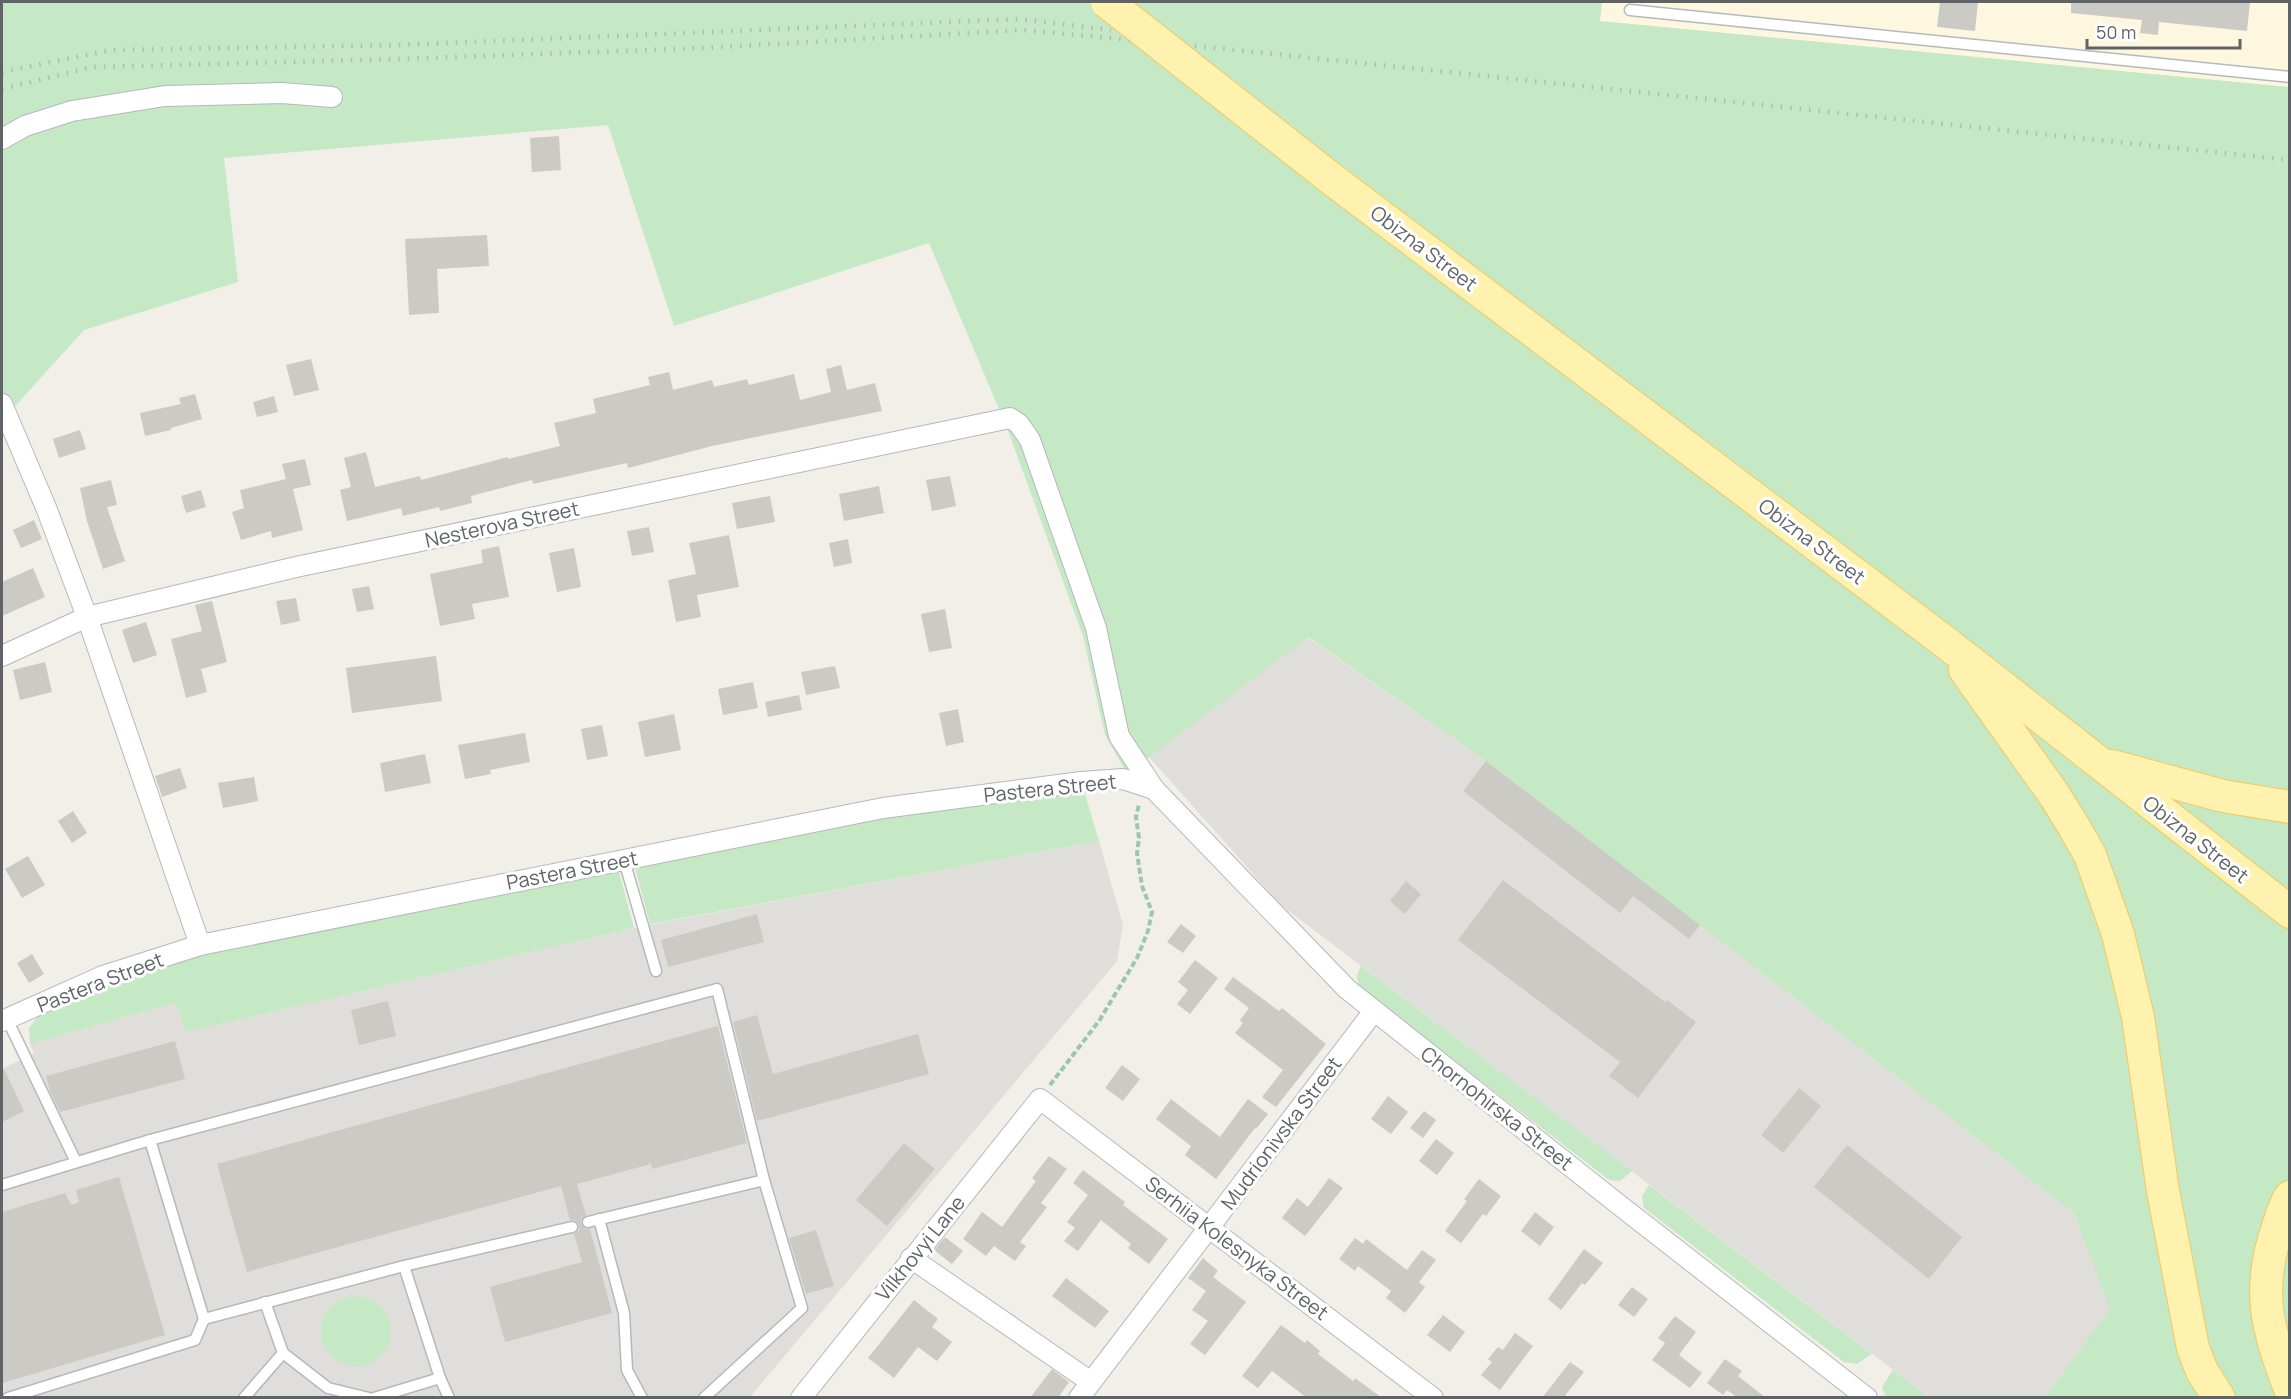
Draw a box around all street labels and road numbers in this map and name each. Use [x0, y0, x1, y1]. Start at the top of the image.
street label: Obizna Street [1365, 199, 1483, 297]
street label: Obizna Street [1753, 492, 1871, 590]
street label: Nesterova Street [422, 494, 582, 554]
street label: Pastera Street [982, 768, 1118, 808]
street label: Obizna Street [2138, 789, 2254, 889]
street label: Pastera Street [504, 844, 640, 896]
street label: Pastera Street [33, 946, 167, 1018]
street label: Chornohirska Street [1415, 1040, 1579, 1176]
street label: Mudrionivska Street [1215, 1051, 1347, 1215]
street label: Serhiia Kolesnyka Street [1140, 1170, 1334, 1326]
street label: Vilkhovyi Lane [869, 1190, 971, 1306]

